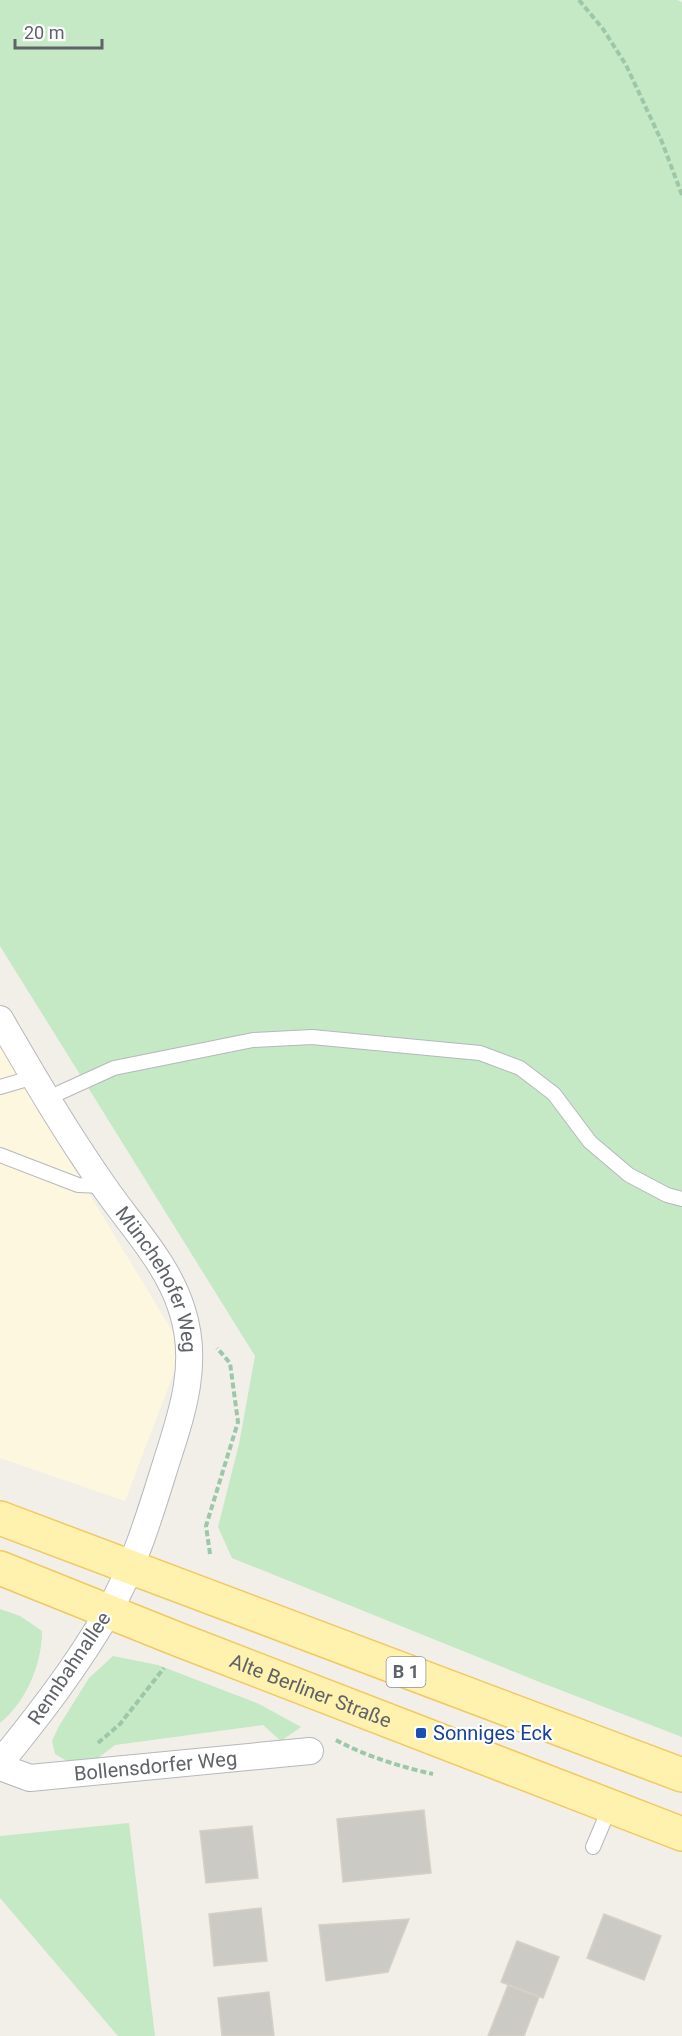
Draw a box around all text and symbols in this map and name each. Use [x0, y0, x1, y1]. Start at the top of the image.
scale bar [15, 12, 102, 50]
text: 20 m [24, 22, 64, 43]
street label: Münchehofer Weg [111, 1202, 201, 1353]
street label: Rennbahnallee [22, 1607, 116, 1729]
street label: Alte Berliner Straße [226, 1649, 395, 1733]
road number: B 1 [386, 1657, 426, 1687]
place label: Sonniges Eck [433, 1721, 553, 1745]
marker: Sonniges Eck [414, 1726, 428, 1740]
street label: Bollensdorfer Weg [73, 1746, 238, 1786]

